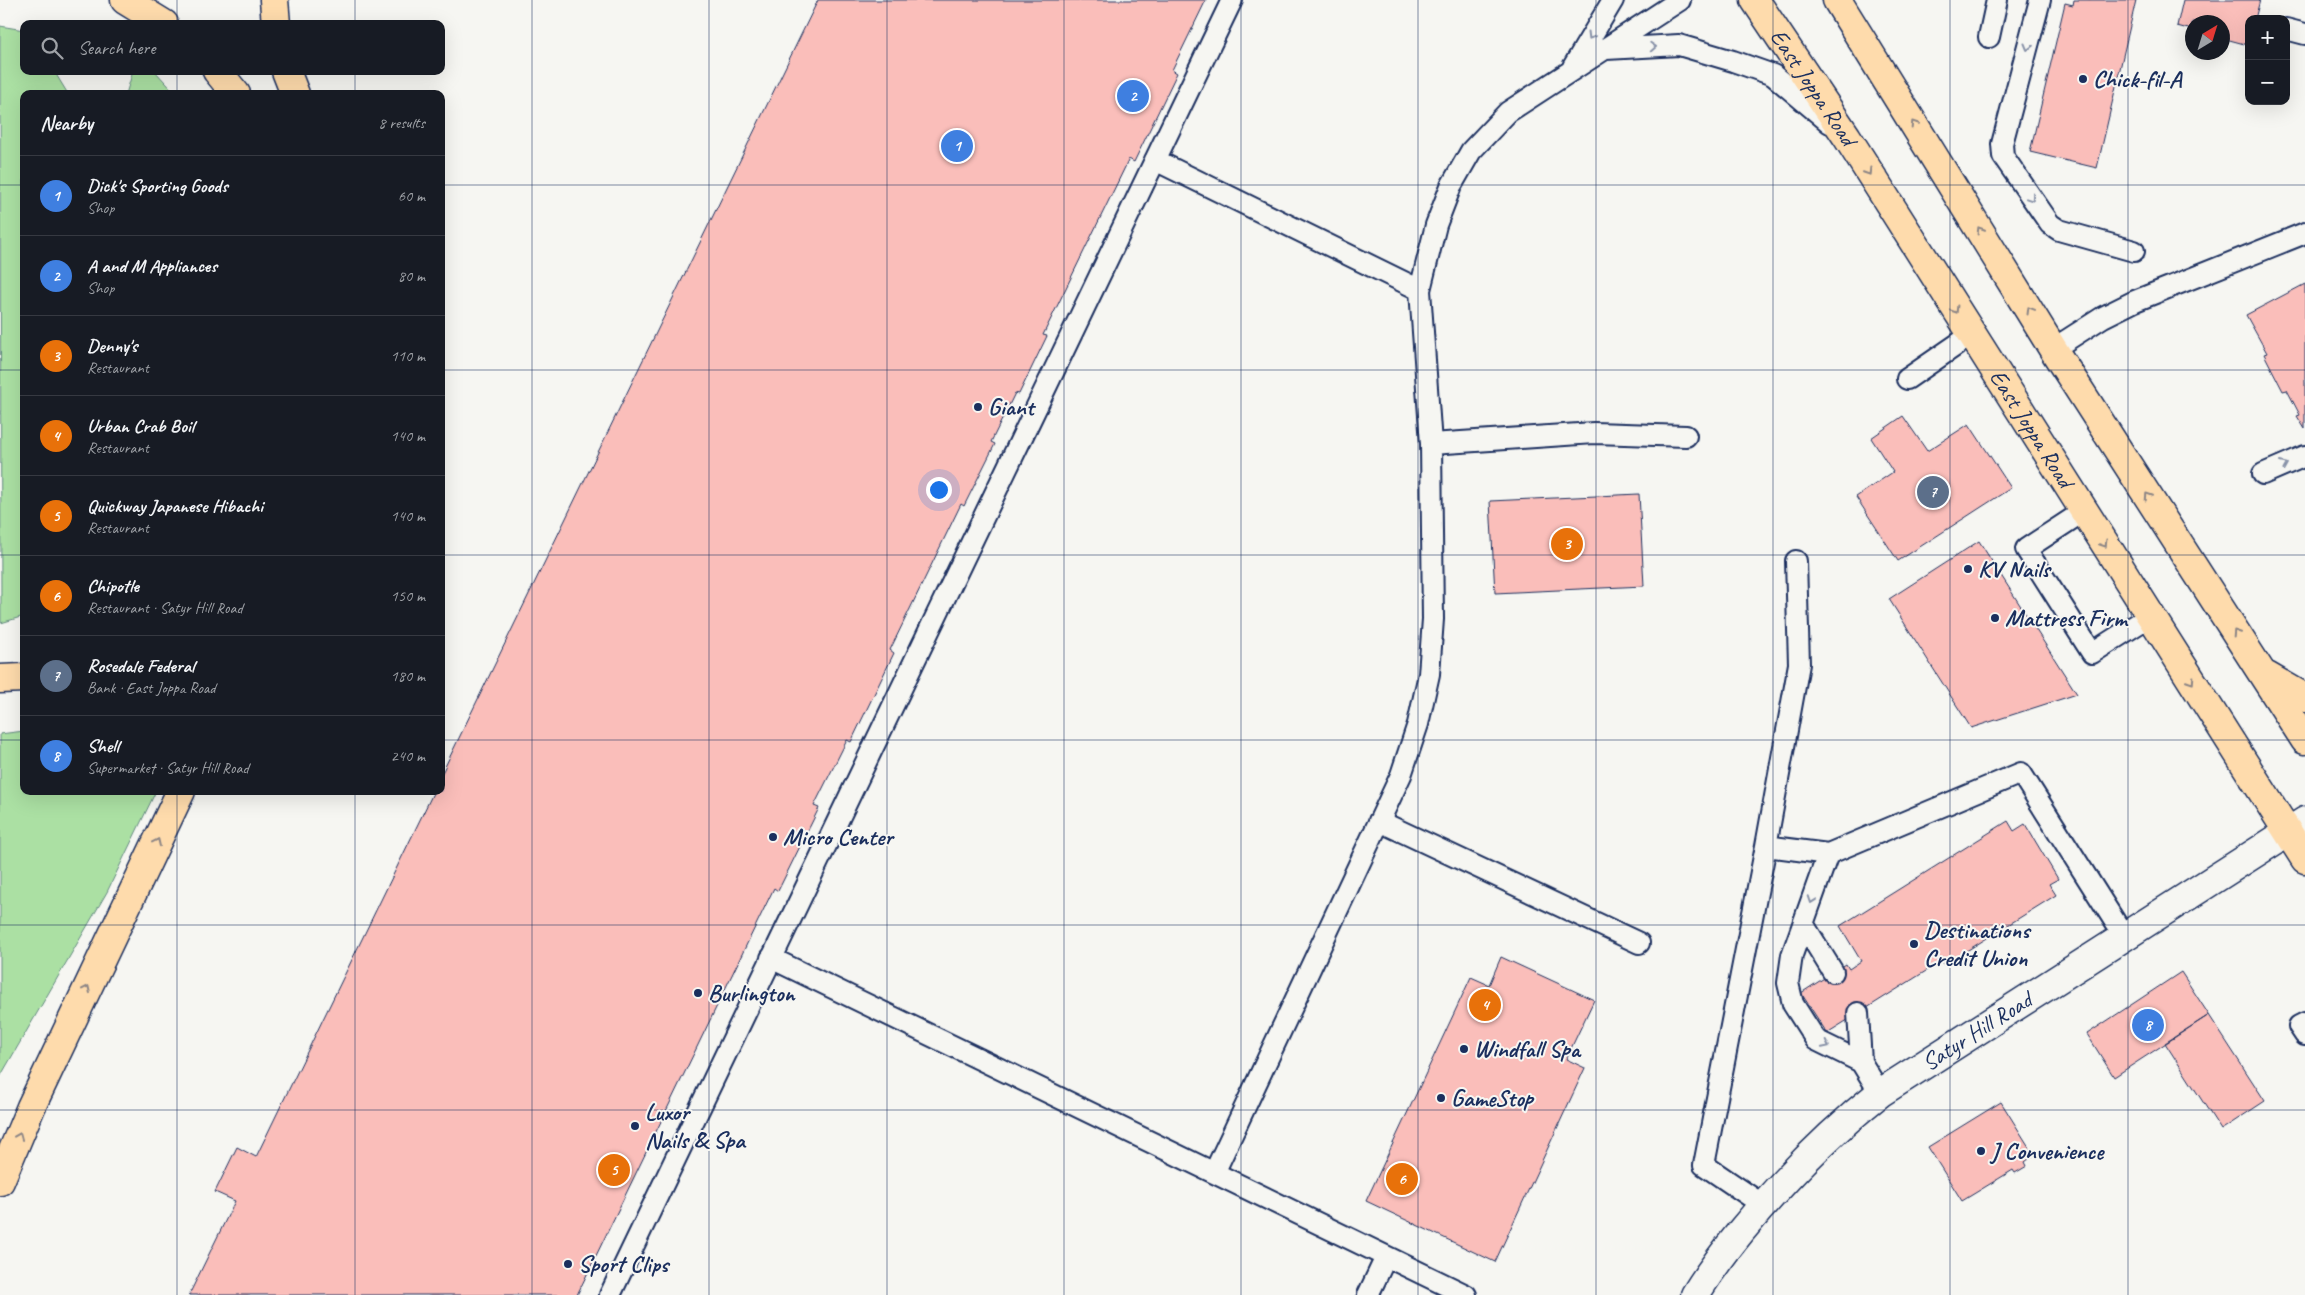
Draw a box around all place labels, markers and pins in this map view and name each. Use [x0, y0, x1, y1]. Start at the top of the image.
place label: Chick-fil-A [2093, 64, 2183, 94]
marker: Chick-fil-A [2077, 73, 2089, 85]
pin: 2 [1117, 77, 1149, 115]
pin: 1 [941, 127, 973, 165]
place label: Giant [988, 392, 1037, 422]
marker: Giant [972, 401, 984, 413]
pin: 7 [1917, 473, 1949, 511]
pin: 3 [1551, 525, 1583, 563]
place label: KV Nails [1978, 554, 2052, 584]
marker: KV Nails [1962, 563, 1974, 575]
place label: Mattress Firm [2005, 603, 2129, 633]
marker: Mattress Firm [1989, 612, 2001, 624]
place label: Micro Center [783, 822, 895, 852]
marker: Micro Center [767, 831, 779, 843]
place label: Destinations Credit Union [1924, 915, 2032, 973]
marker: Destinations Credit Union [1908, 938, 1920, 950]
place label: Burlington [708, 978, 796, 1008]
pin: 4 [1469, 986, 1501, 1024]
marker: Burlington [692, 987, 704, 999]
pin: 8 [2132, 1006, 2164, 1044]
place label: Windfall Spa [1474, 1034, 1582, 1064]
marker: Windfall Spa [1458, 1043, 1470, 1055]
place label: GameStop [1451, 1083, 1535, 1113]
marker: GameStop [1435, 1092, 1447, 1104]
place label: Luxor Nails & Spa [645, 1097, 747, 1155]
marker: Luxor Nails & Spa [629, 1120, 641, 1132]
place label: J Convenience [1989, 1136, 2105, 1166]
marker: J Convenience [1975, 1145, 1987, 1157]
pin: 5 [598, 1151, 630, 1189]
pin: 6 [1386, 1160, 1418, 1198]
place label: Sport Clips [578, 1249, 671, 1279]
marker: Sport Clips [562, 1258, 574, 1270]

